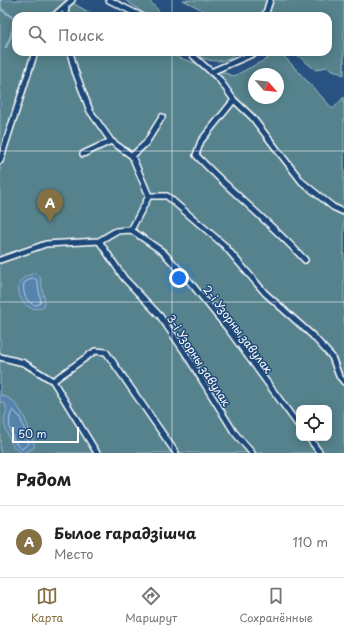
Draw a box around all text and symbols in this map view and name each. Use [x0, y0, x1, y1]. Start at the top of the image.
search box [12, 12, 332, 56]
icon: search [26, 23, 48, 45]
text: Поиск [58, 23, 104, 46]
north arrow [248, 68, 284, 104]
pin: A [37, 189, 63, 222]
your location [169, 268, 189, 288]
street label: 2-і Узорны завулак [199, 281, 277, 377]
street label: 3-і Узорны завулак [163, 311, 235, 410]
map controls [296, 405, 332, 441]
button: locate [296, 405, 332, 441]
scale bar [12, 425, 79, 444]
text: 50 m [18, 425, 47, 442]
text: Рядом [16, 466, 71, 492]
text: Былое гарадзішча [54, 521, 196, 544]
text: A [24, 532, 34, 551]
text: 110 m [293, 532, 328, 551]
text: Место [54, 544, 94, 563]
tab: Карта [31, 585, 63, 626]
tab: Маршрут [125, 585, 177, 626]
tab: Сохранённые [239, 585, 313, 626]

